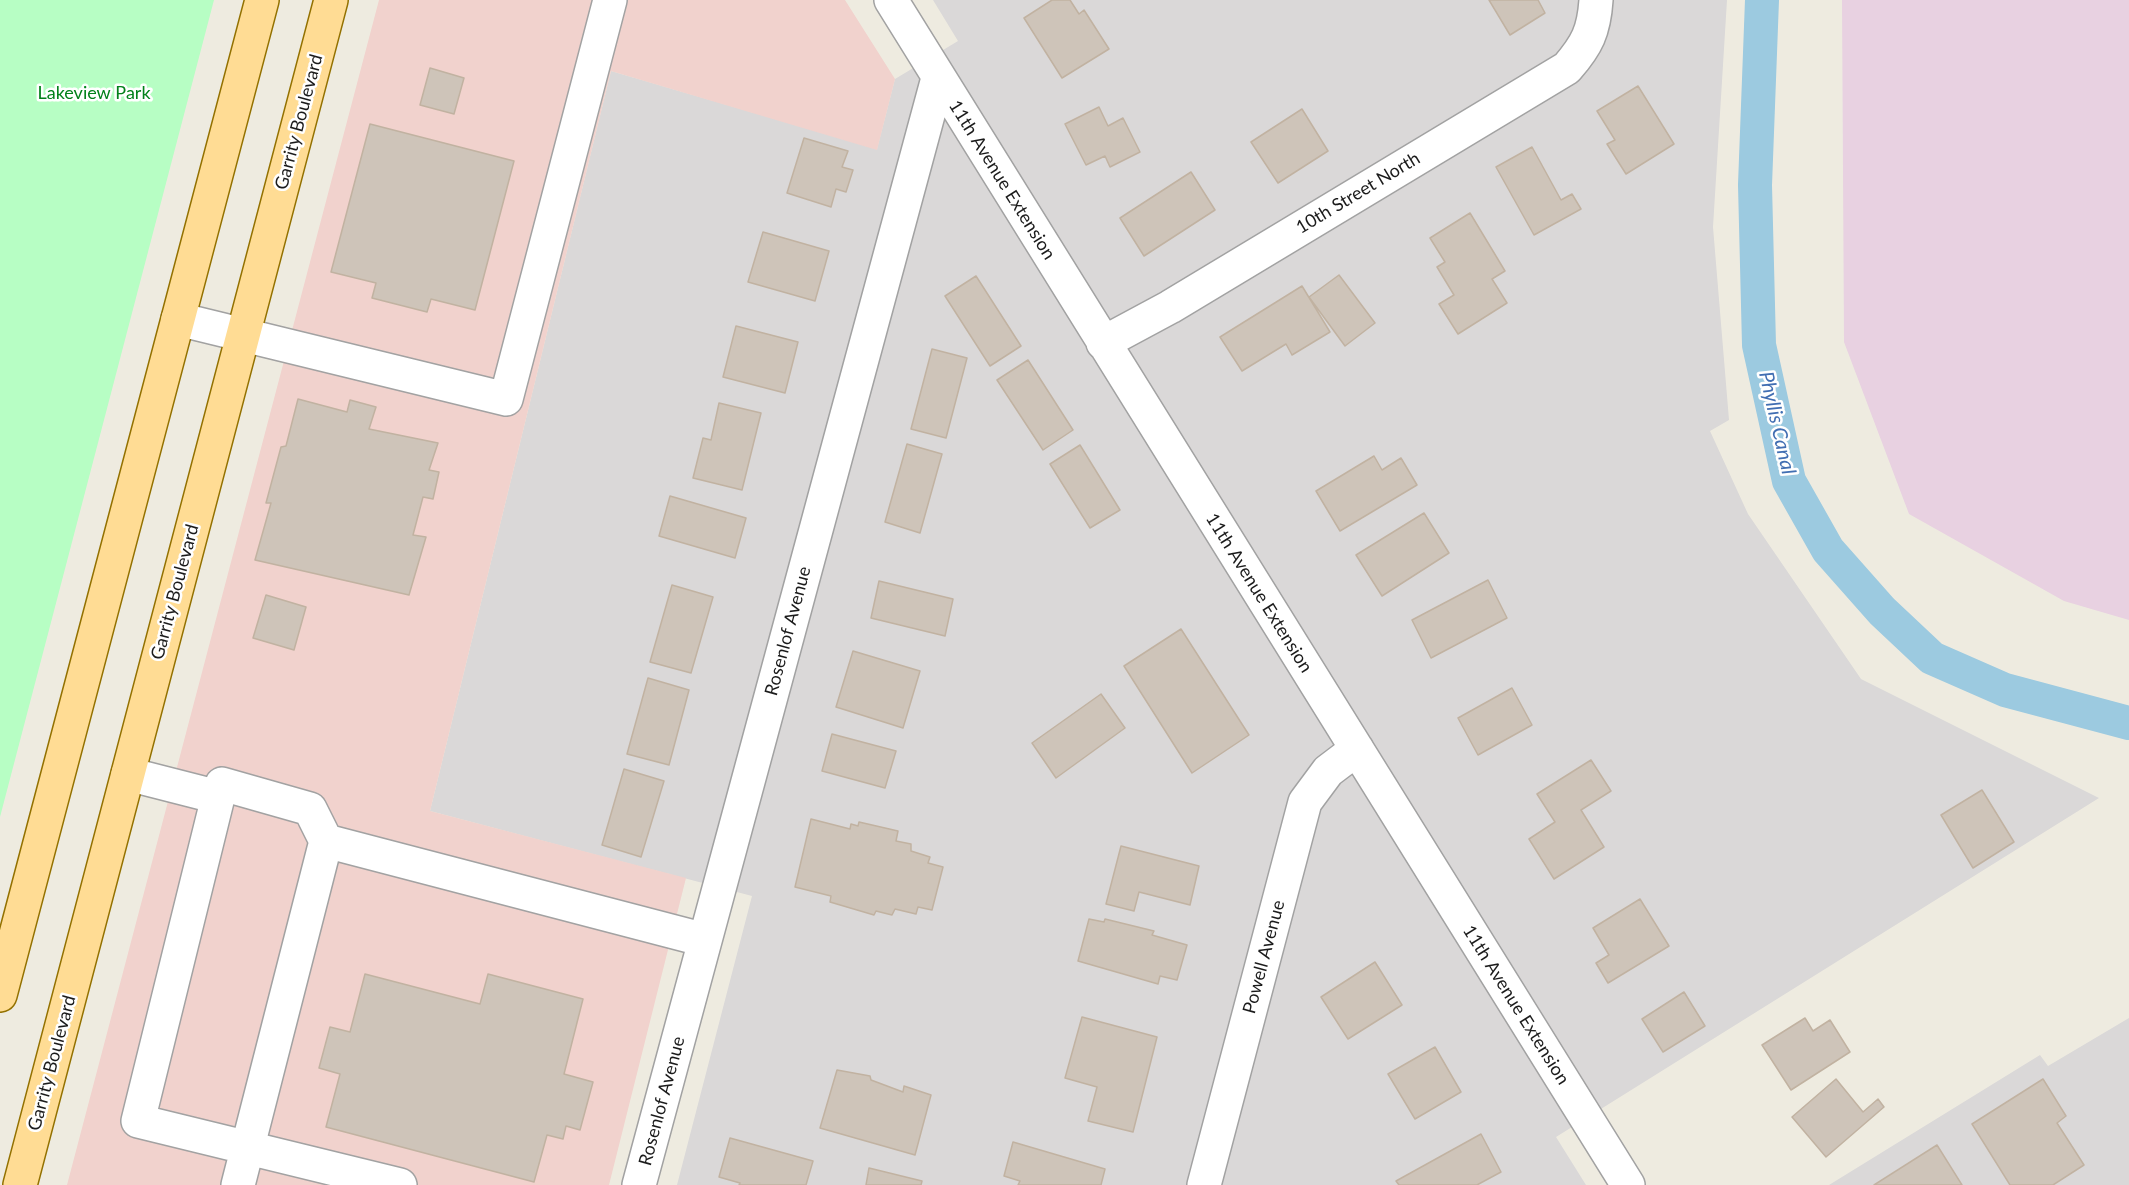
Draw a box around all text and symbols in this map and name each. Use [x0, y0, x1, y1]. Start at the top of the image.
street label: Garrity Boulevard [271, 52, 327, 192]
park label: Lakeview Park [37, 82, 151, 104]
street label: 11th Avenue Extension [944, 96, 1060, 264]
street label: 10th Street North [1292, 148, 1424, 238]
water label: Phyllis Canal [1753, 369, 1801, 477]
street label: 11th Avenue Extension [1201, 509, 1317, 677]
street label: Garrity Boulevard [147, 522, 203, 662]
street label: Rosenlof Avenue [760, 564, 816, 698]
street label: Powell Avenue [1238, 898, 1290, 1016]
street label: 11th Avenue Extension [1458, 921, 1574, 1089]
street label: Garrity Boulevard [24, 993, 80, 1133]
street label: Rosenlof Avenue [634, 1034, 690, 1168]

